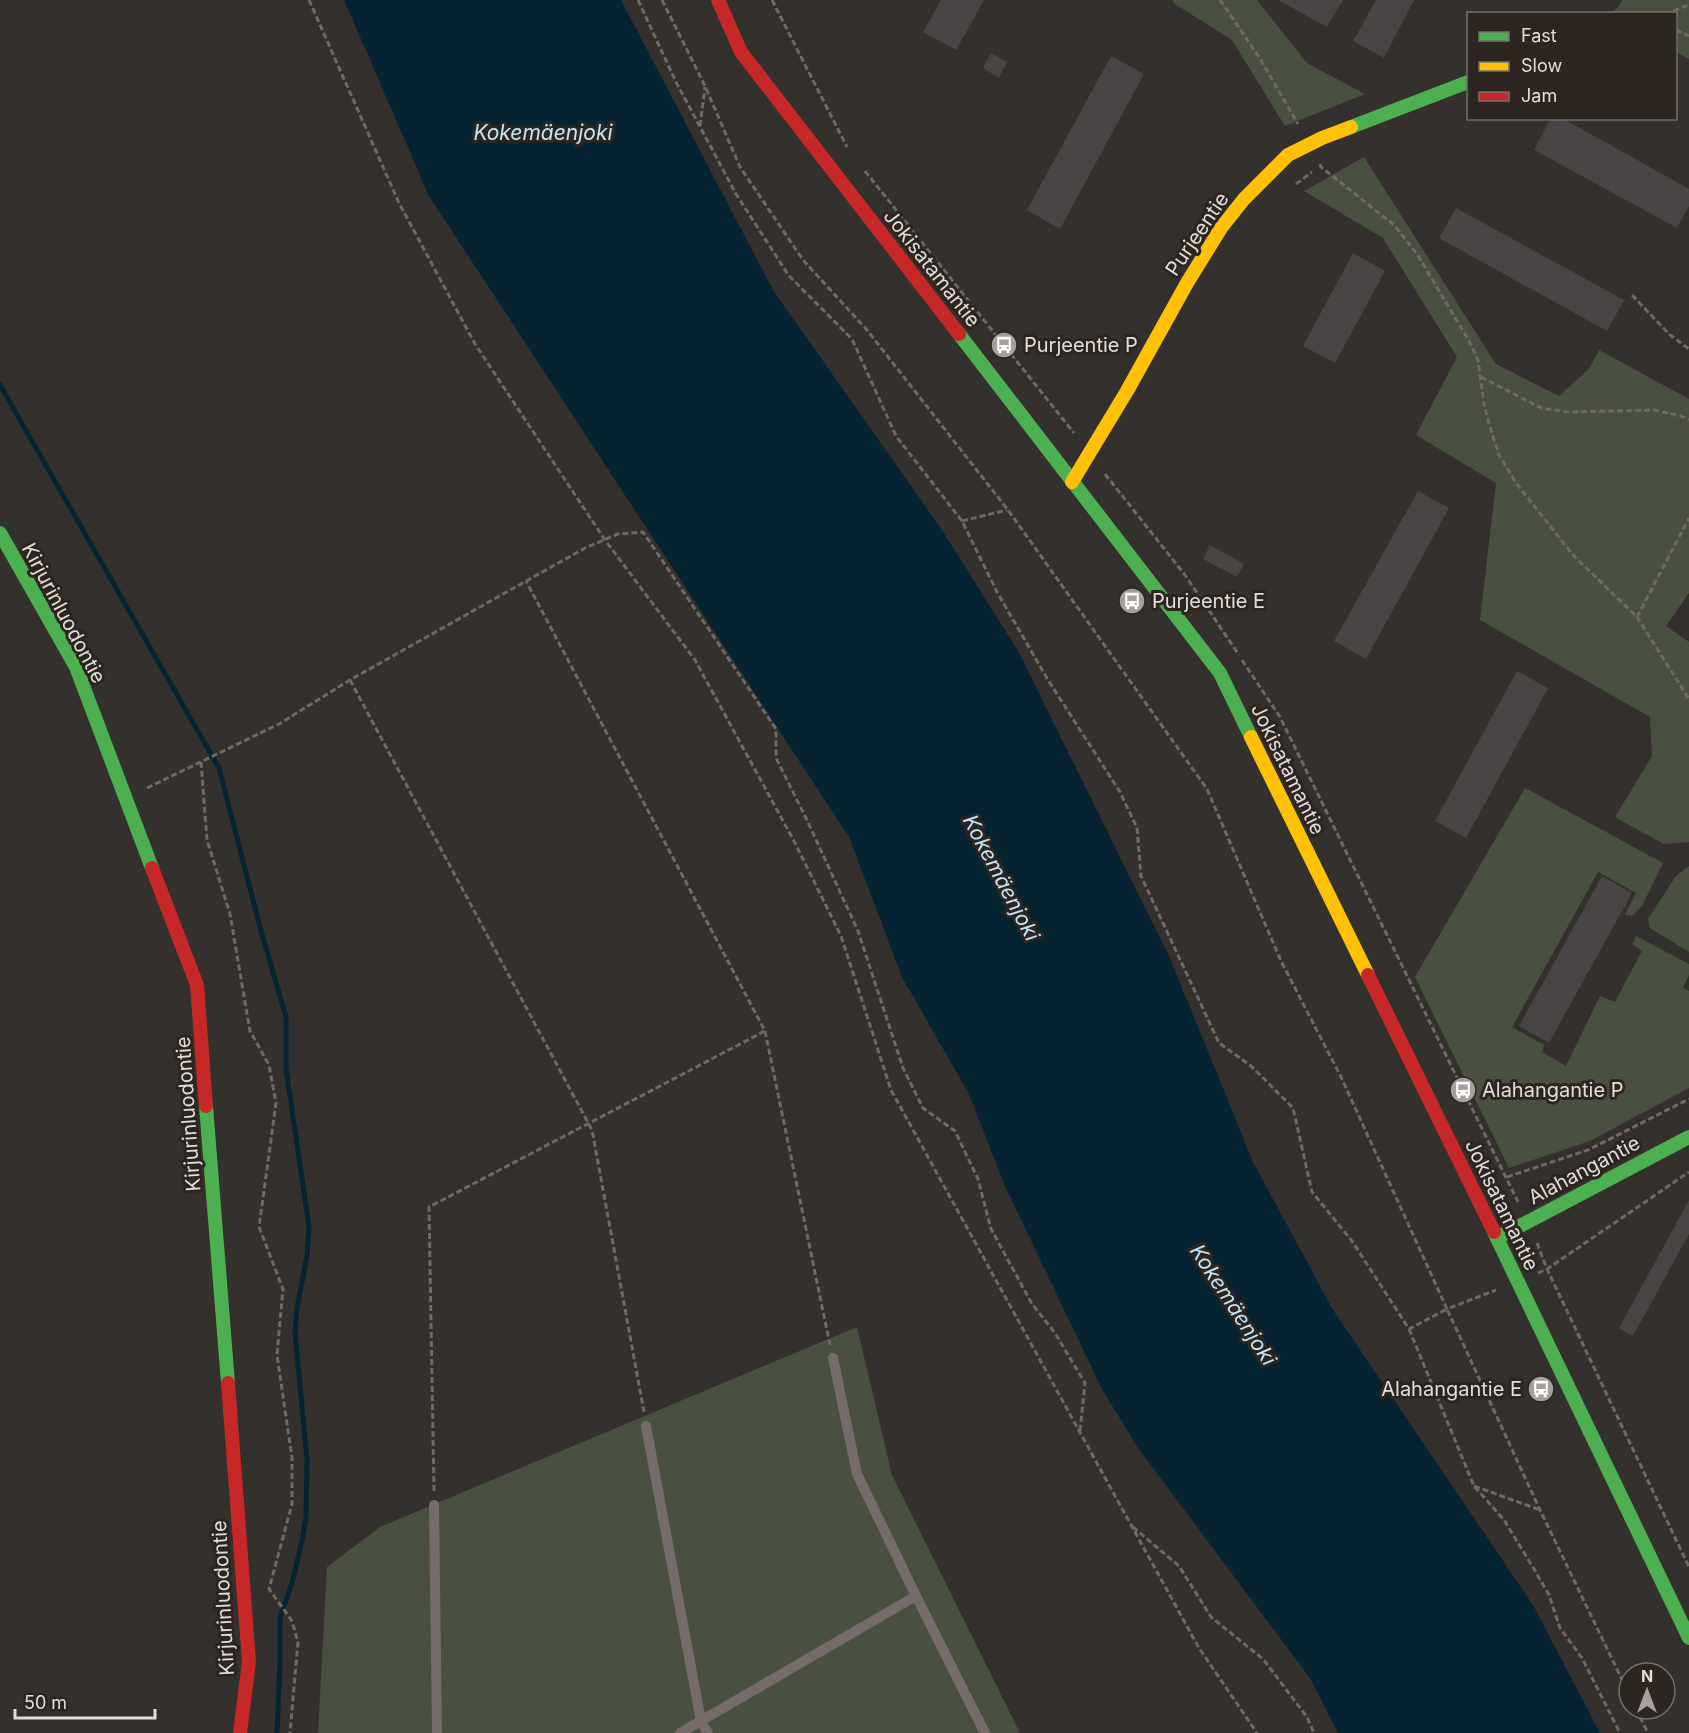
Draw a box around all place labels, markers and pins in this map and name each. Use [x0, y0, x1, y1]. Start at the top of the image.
bus stop icon: Purjeentie P [989, 330, 1019, 360]
place label: Purjeentie P [1024, 333, 1138, 357]
bus stop icon: Purjeentie E [1117, 586, 1147, 616]
place label: Purjeentie E [1152, 589, 1265, 613]
bus stop icon: Alahangantie P [1448, 1075, 1478, 1105]
place label: Alahangantie P [1482, 1078, 1624, 1102]
bus stop icon: Alahangantie E [1526, 1374, 1556, 1404]
place label: Alahangantie E [1381, 1377, 1522, 1401]

